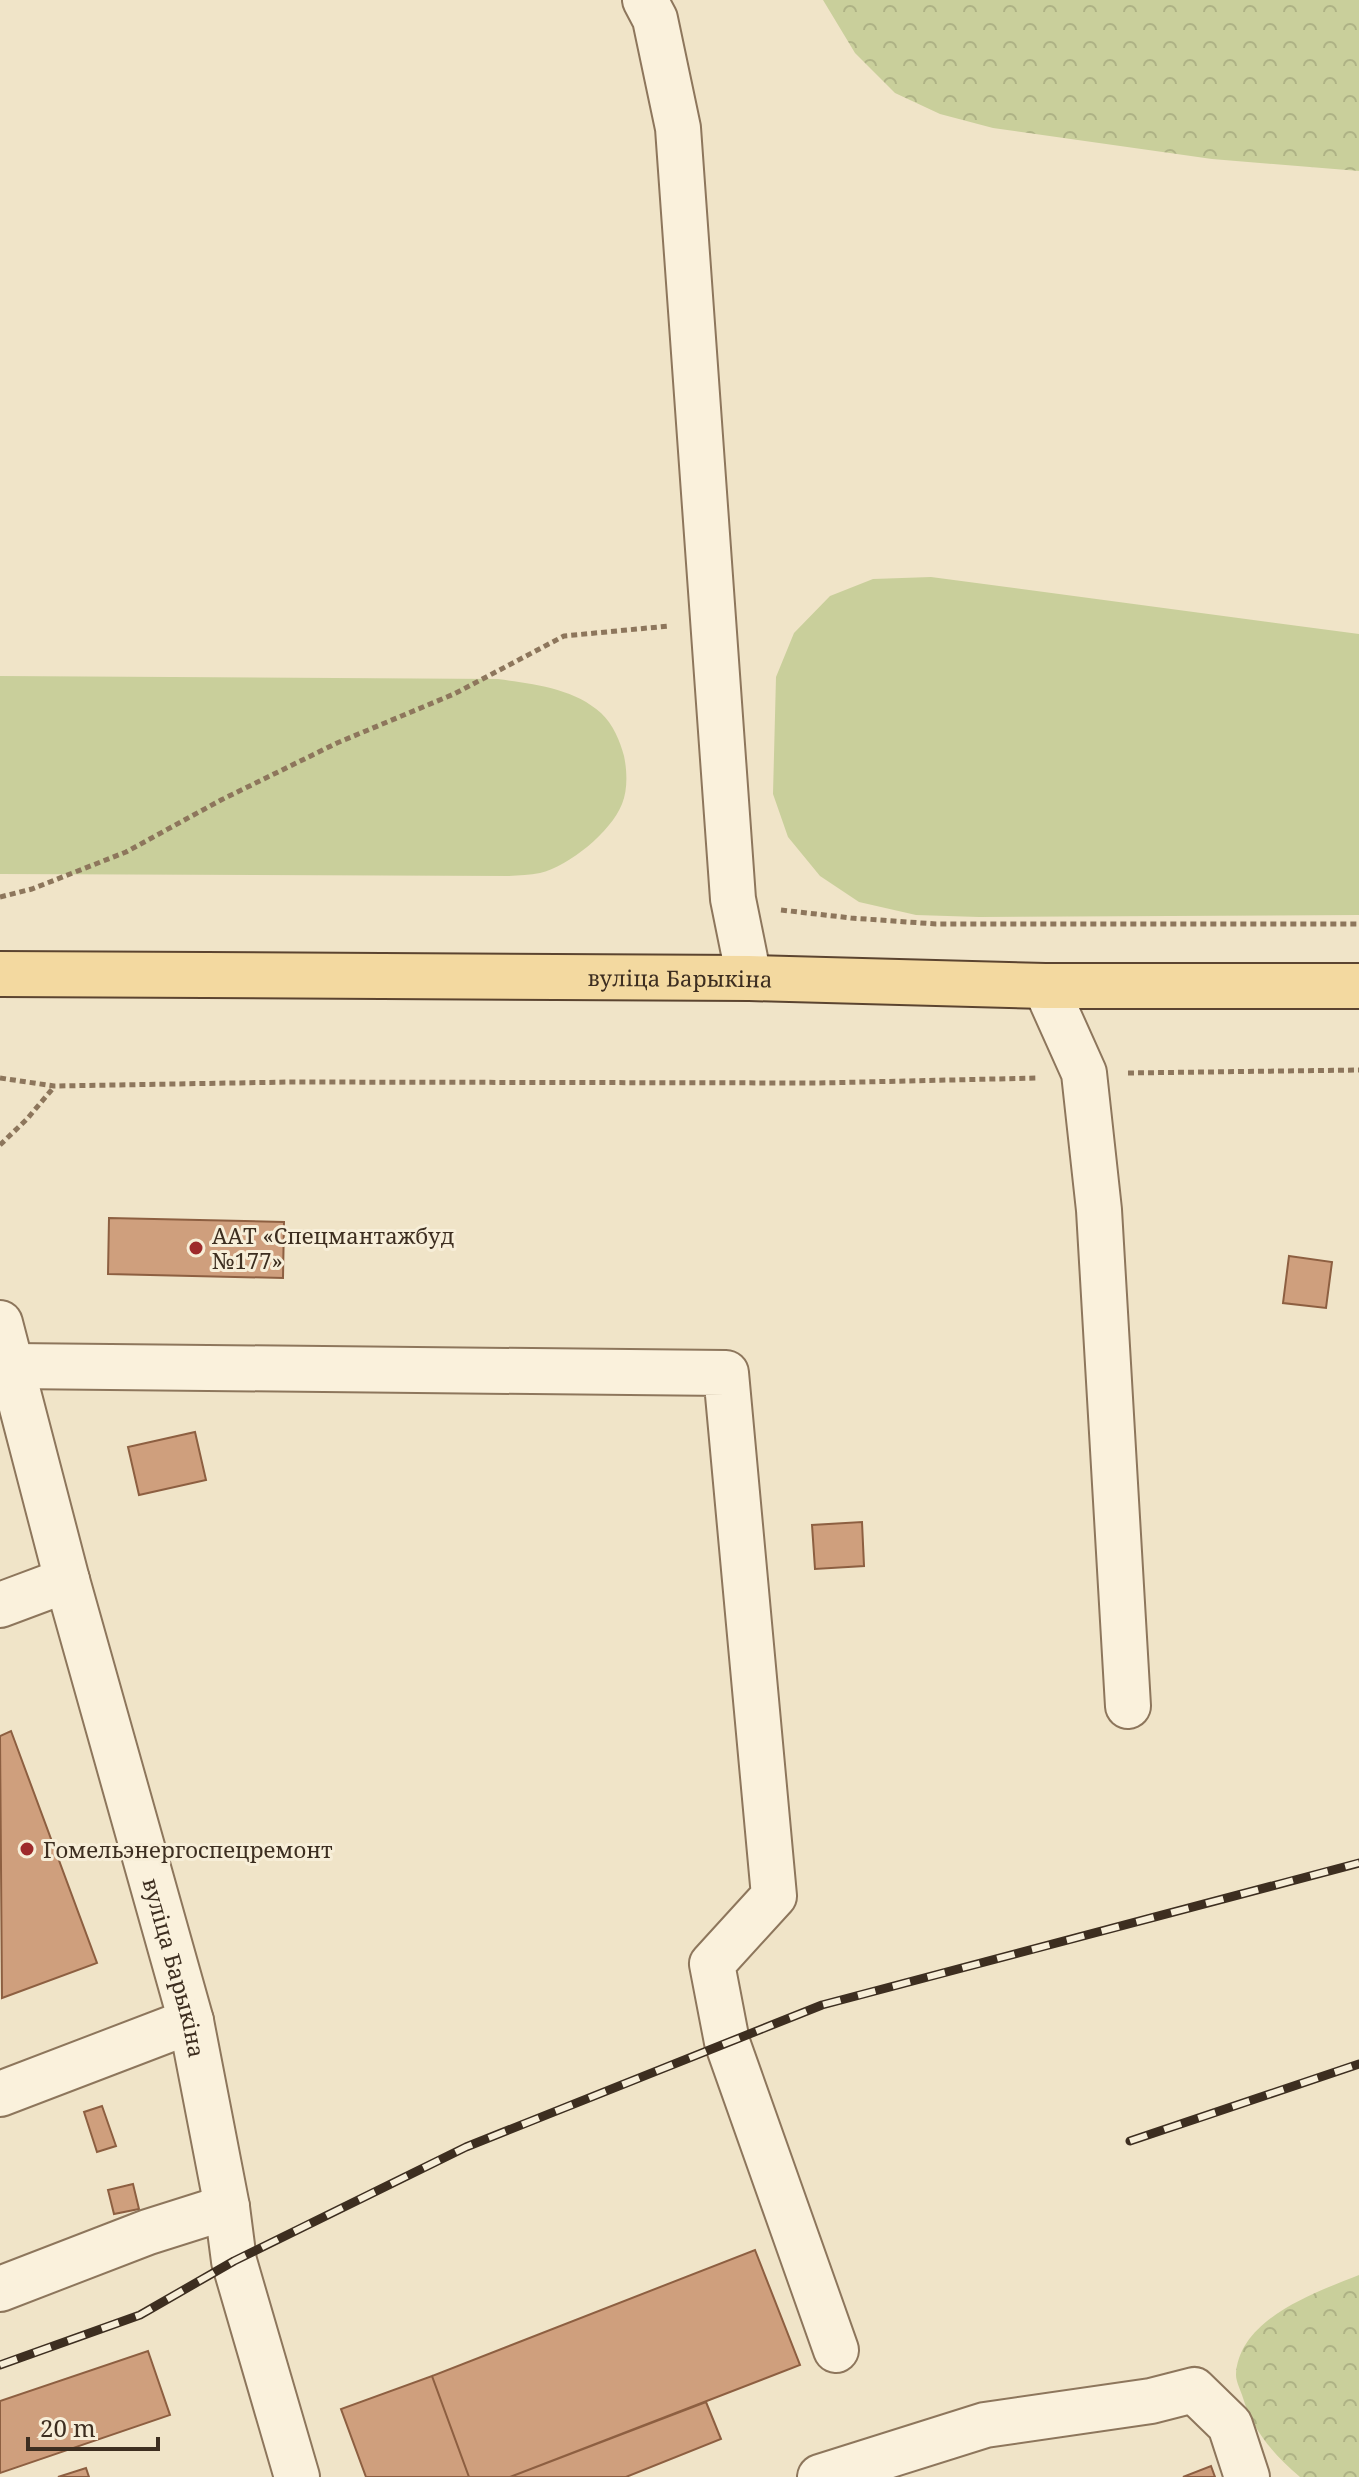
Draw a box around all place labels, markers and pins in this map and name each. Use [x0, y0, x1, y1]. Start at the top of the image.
place label: ААТ «Спецмантажбуд №177» [212, 1220, 454, 1275]
marker: ААТ «Спецмантажбуд №177» [187, 1239, 205, 1257]
place label: Гомельэнергоспецремонт [43, 1834, 333, 1864]
marker: Гомельэнергоспецремонт [18, 1840, 36, 1858]

